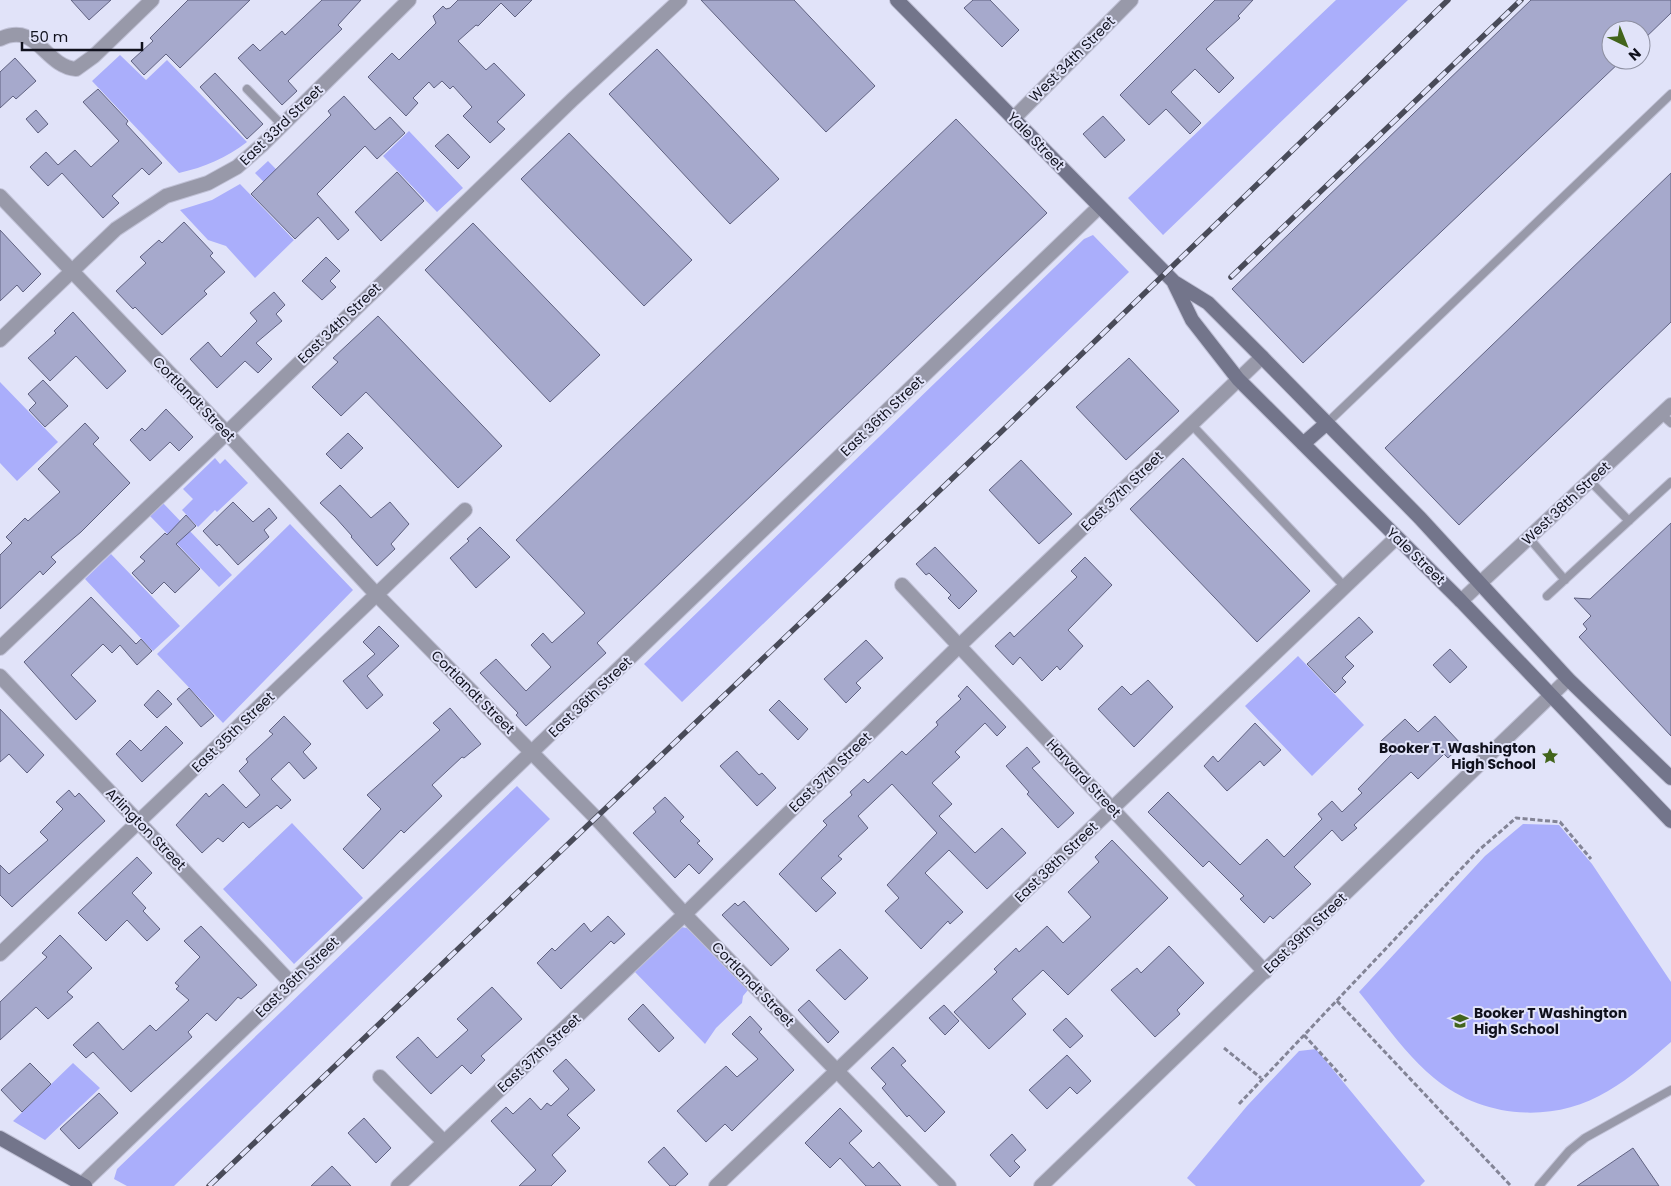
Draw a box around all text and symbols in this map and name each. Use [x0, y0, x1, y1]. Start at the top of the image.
street label: West 34th Street [1025, 12, 1119, 106]
scale bar [22, 20, 142, 52]
north arrow [1601, 20, 1651, 70]
text: 50 m [30, 26, 68, 47]
text: N [1624, 44, 1646, 65]
street label: East 33rd Street [235, 80, 327, 170]
street label: Yale Street [1003, 107, 1069, 175]
street label: East 34th Street [293, 278, 385, 368]
street label: Cortlandt Street [148, 352, 240, 446]
street label: East 36th Street [836, 371, 928, 461]
street label: East 37th Street [1076, 446, 1168, 536]
street label: West 38th Street [1517, 457, 1615, 549]
street label: Yale Street [1382, 523, 1450, 589]
street label: Cortlandt Street [427, 646, 519, 738]
street label: East 36th Street [544, 652, 636, 742]
street label: East 35th Street [187, 687, 279, 777]
street label: East 37th Street [784, 727, 876, 817]
street label: Harvard Street [1042, 734, 1126, 822]
place label: Booker T. Washington High School [1379, 738, 1536, 774]
place icon: Booker T. Washington High School [1540, 746, 1560, 766]
street label: Arlington Street [101, 783, 191, 875]
street label: East 38th Street [1010, 817, 1102, 907]
street label: East 39th Street [1259, 888, 1351, 978]
street label: East 36th Street [251, 932, 343, 1022]
street label: Cortlandt Street [707, 937, 799, 1031]
place label: Booker T Washington High School [1474, 1003, 1627, 1039]
street label: East 37th Street [493, 1009, 585, 1097]
school or university icon: Booker T Washington High School [1450, 1011, 1470, 1031]

